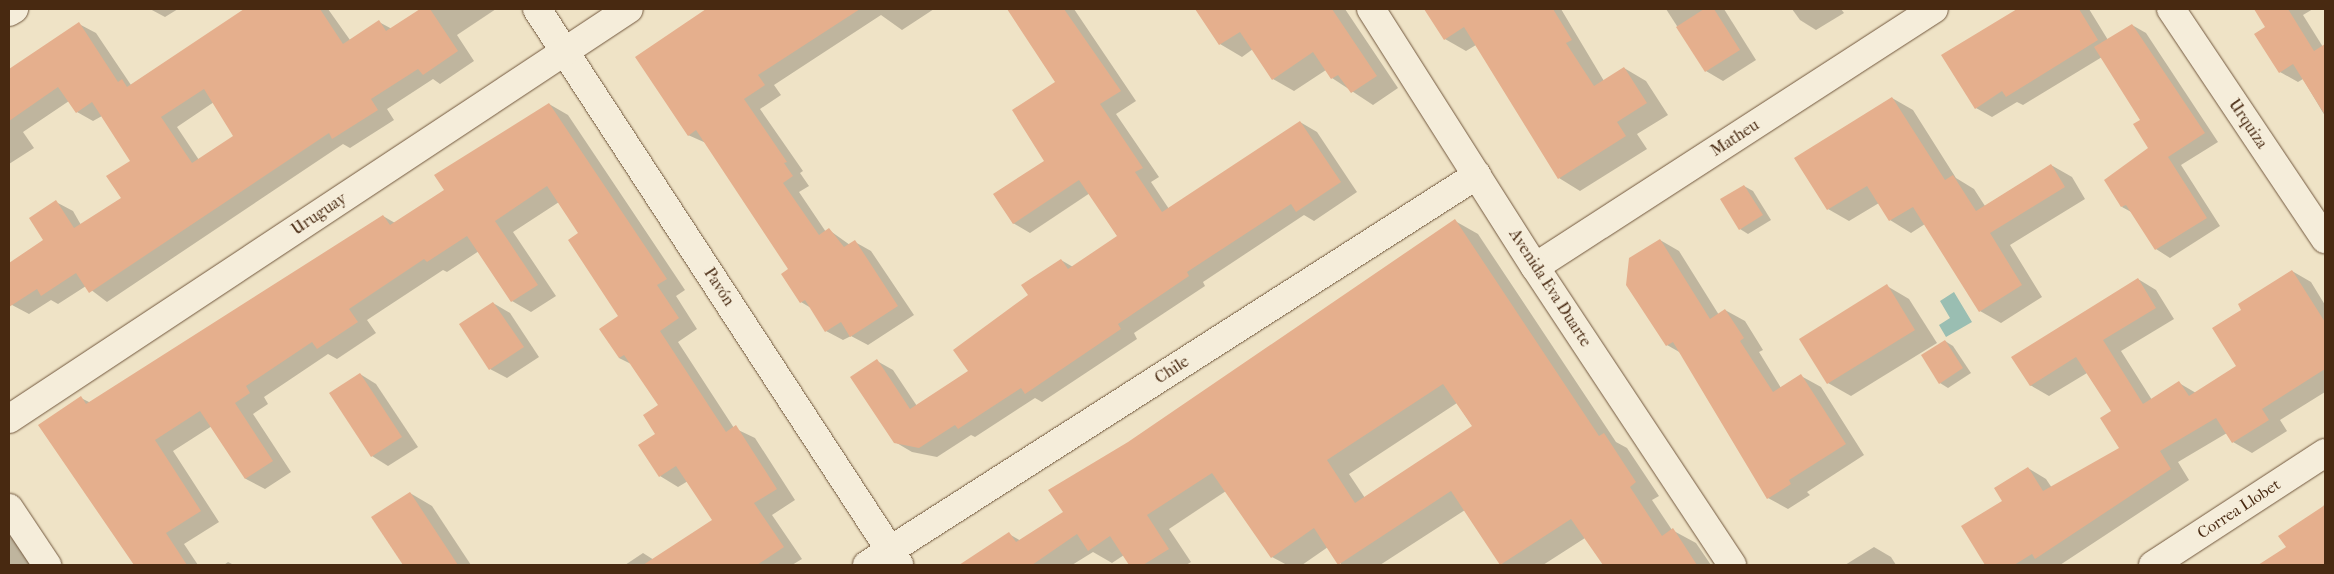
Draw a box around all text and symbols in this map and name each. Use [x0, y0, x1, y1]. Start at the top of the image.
street label: Urquiza [2224, 96, 2272, 152]
street label: Matheu [1707, 115, 1763, 161]
street label: Uruguay [288, 189, 350, 239]
street label: Avenida Eva Duarte [1505, 226, 1595, 350]
street label: Pavón [700, 264, 738, 310]
street label: Chile [1151, 352, 1193, 388]
street label: Correa Llobet [2194, 475, 2284, 543]

